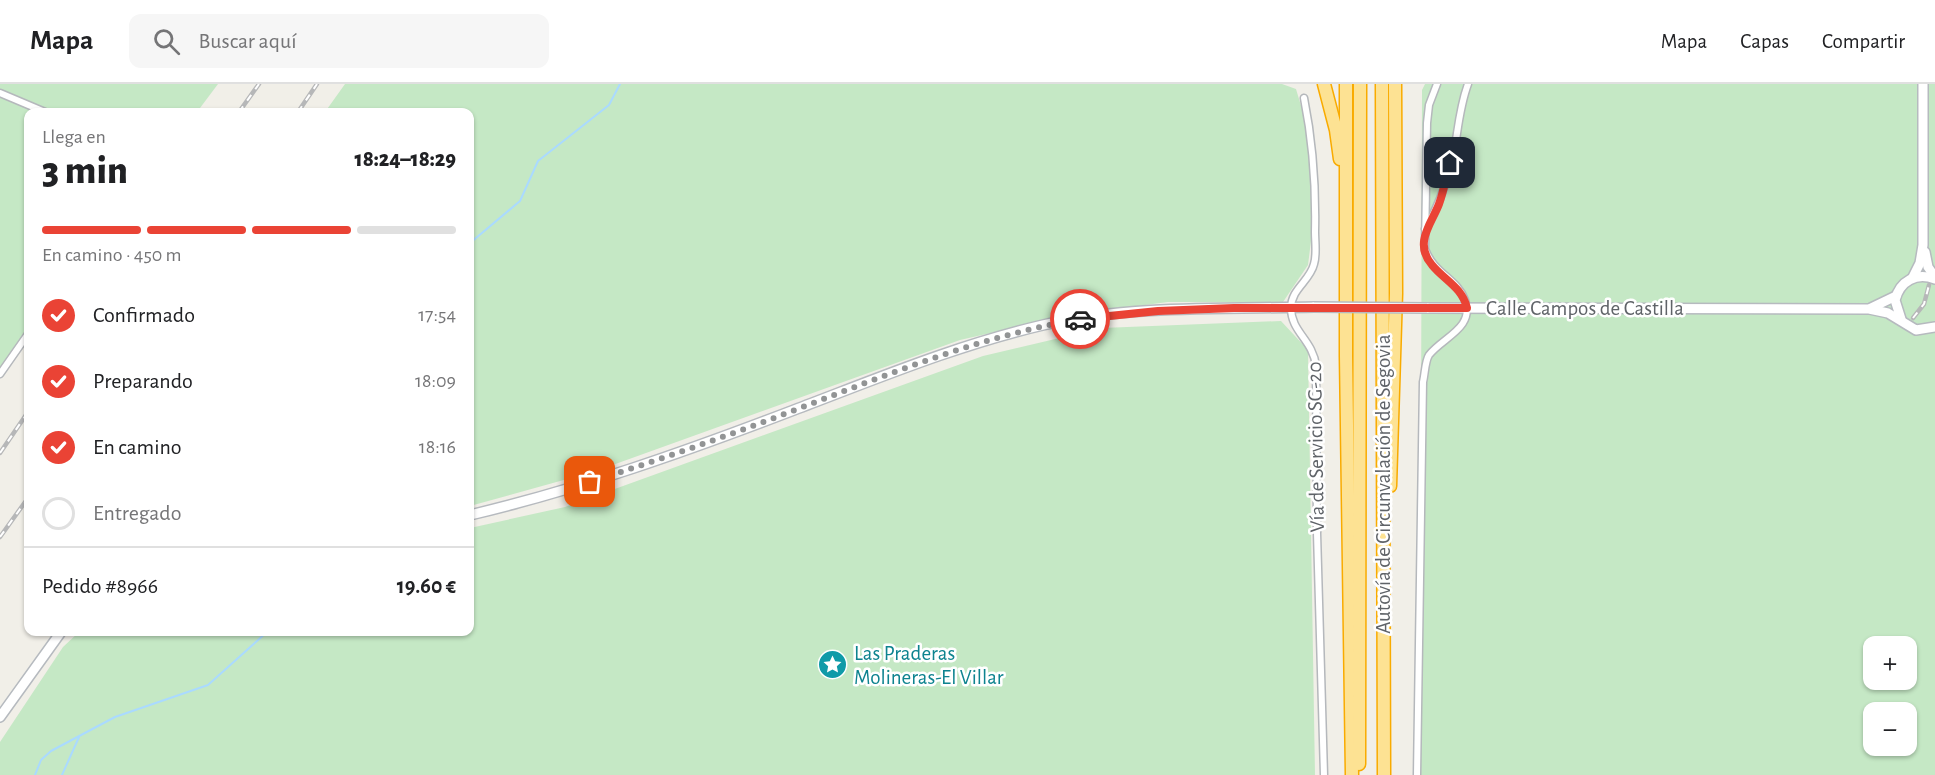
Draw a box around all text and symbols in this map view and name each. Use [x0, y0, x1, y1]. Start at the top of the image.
search box [129, 14, 549, 68]
icon: search [150, 25, 183, 58]
text: Mapa [30, 27, 93, 55]
text: Buscar aquí [198, 30, 297, 52]
text: Mapa [1661, 31, 1707, 52]
text: Capas [1740, 31, 1789, 52]
text: Compartir [1822, 31, 1905, 52]
text: Llega en [42, 127, 106, 147]
pin [1424, 137, 1475, 188]
icon: home [1433, 146, 1466, 179]
text: 18:24–18:29 [355, 148, 456, 170]
text: 3 min [42, 152, 128, 191]
text: En camino · 450 m [42, 245, 182, 265]
courier [1050, 289, 1110, 349]
street label: Calle Campos de Castilla [1486, 298, 1684, 319]
icon: check [42, 299, 75, 332]
icon: car [1064, 303, 1097, 336]
text: Confirmado [93, 304, 195, 326]
text: 17:54 [418, 305, 456, 325]
street label: Autovía de Circunvalación de Segovia [1373, 334, 1394, 634]
street label: Vía de Servicio SG-20 [1304, 361, 1328, 533]
icon: check [42, 365, 75, 398]
text: Preparando [93, 370, 193, 392]
text: 18:09 [415, 371, 456, 391]
icon: check [42, 431, 75, 464]
text: En camino [93, 436, 182, 458]
text: 18:16 [419, 437, 456, 457]
pin [564, 456, 615, 507]
icon: bag [573, 465, 606, 498]
text: Entregado [93, 502, 182, 524]
text: Pedido #8966 [42, 575, 158, 597]
text: 19.60 € [397, 575, 456, 597]
map controls [1863, 636, 1917, 756]
button: + [1863, 636, 1917, 690]
place label: Las Praderas Molineras-El Villar [854, 643, 1004, 688]
place icon: Las Praderas Molineras-El Villar [817, 649, 849, 681]
button: − [1863, 702, 1917, 756]

